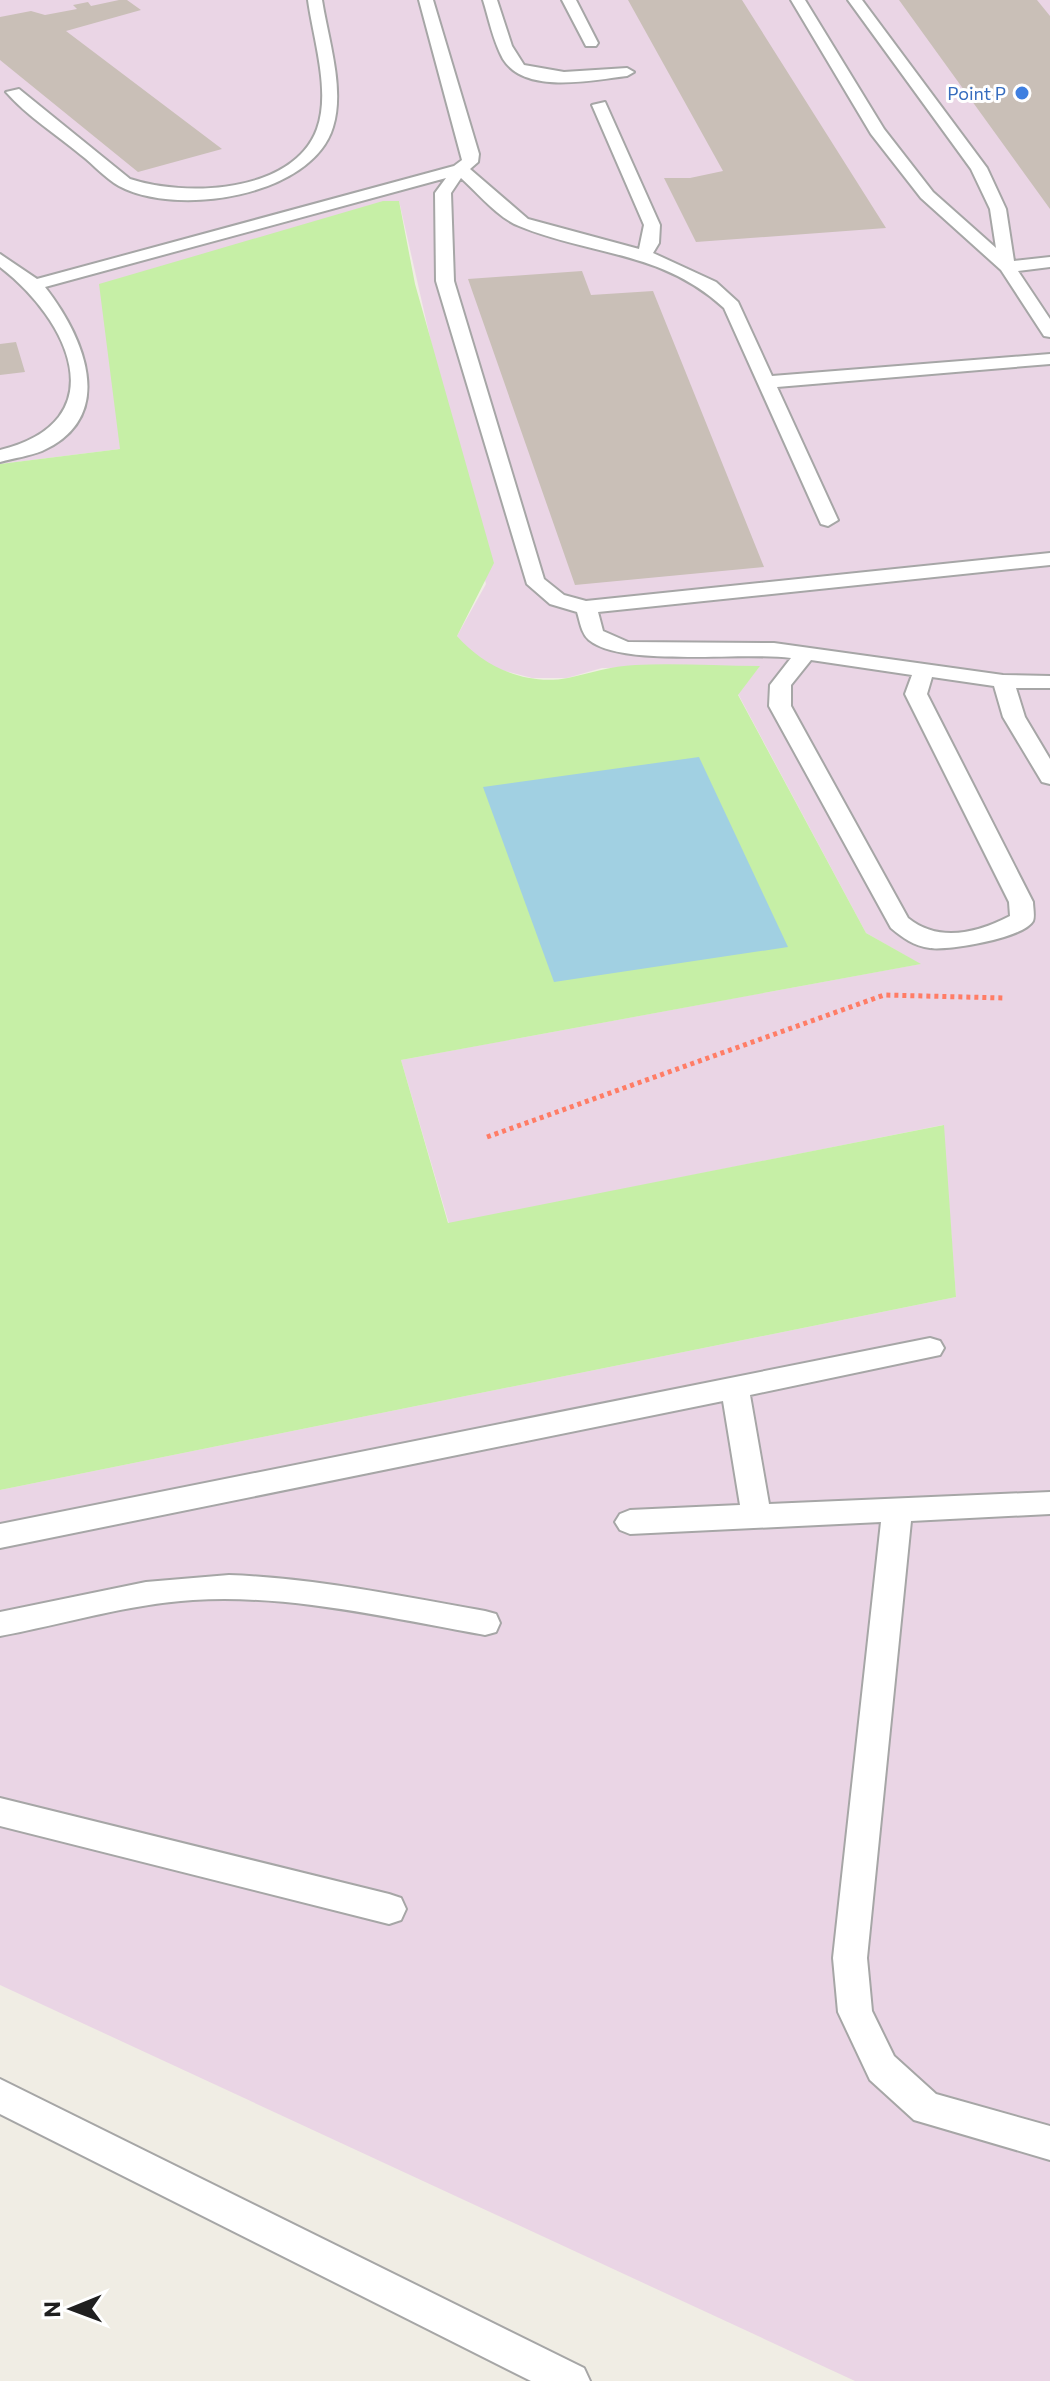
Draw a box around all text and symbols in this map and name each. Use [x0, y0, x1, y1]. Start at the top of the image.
place label: Point P [947, 82, 1006, 104]
marker: Point P [1013, 84, 1031, 102]
north arrow [32, 2269, 112, 2349]
text: N [38, 2301, 65, 2318]

